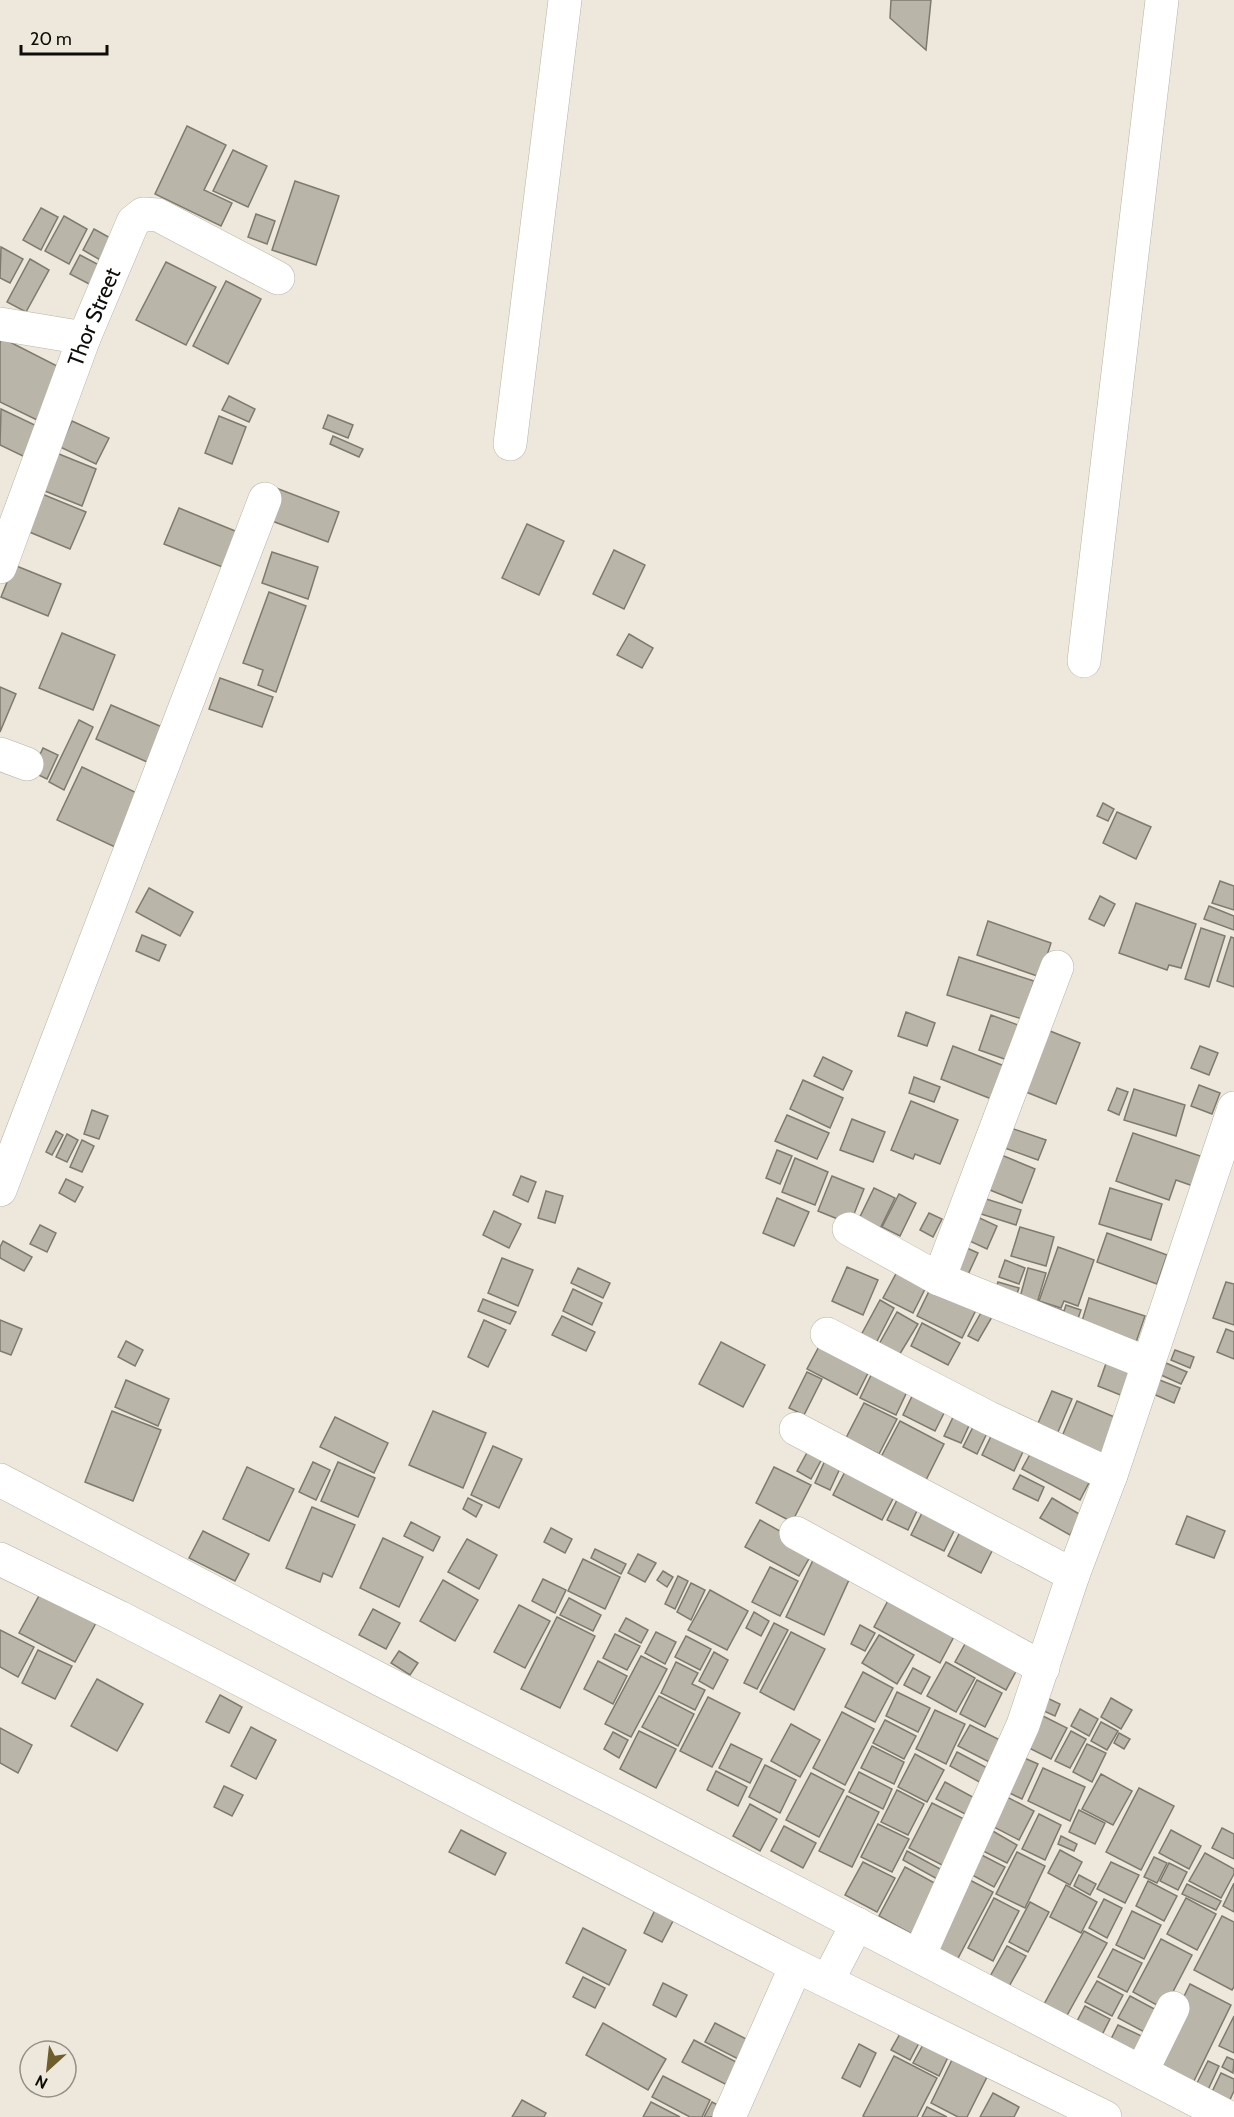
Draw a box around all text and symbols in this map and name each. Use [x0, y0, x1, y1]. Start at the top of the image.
scale bar [21, 18, 106, 56]
text: 20 m [30, 28, 72, 50]
street label: Thor Street [61, 263, 126, 370]
north arrow [18, 2039, 78, 2099]
text: N [32, 2071, 51, 2093]

